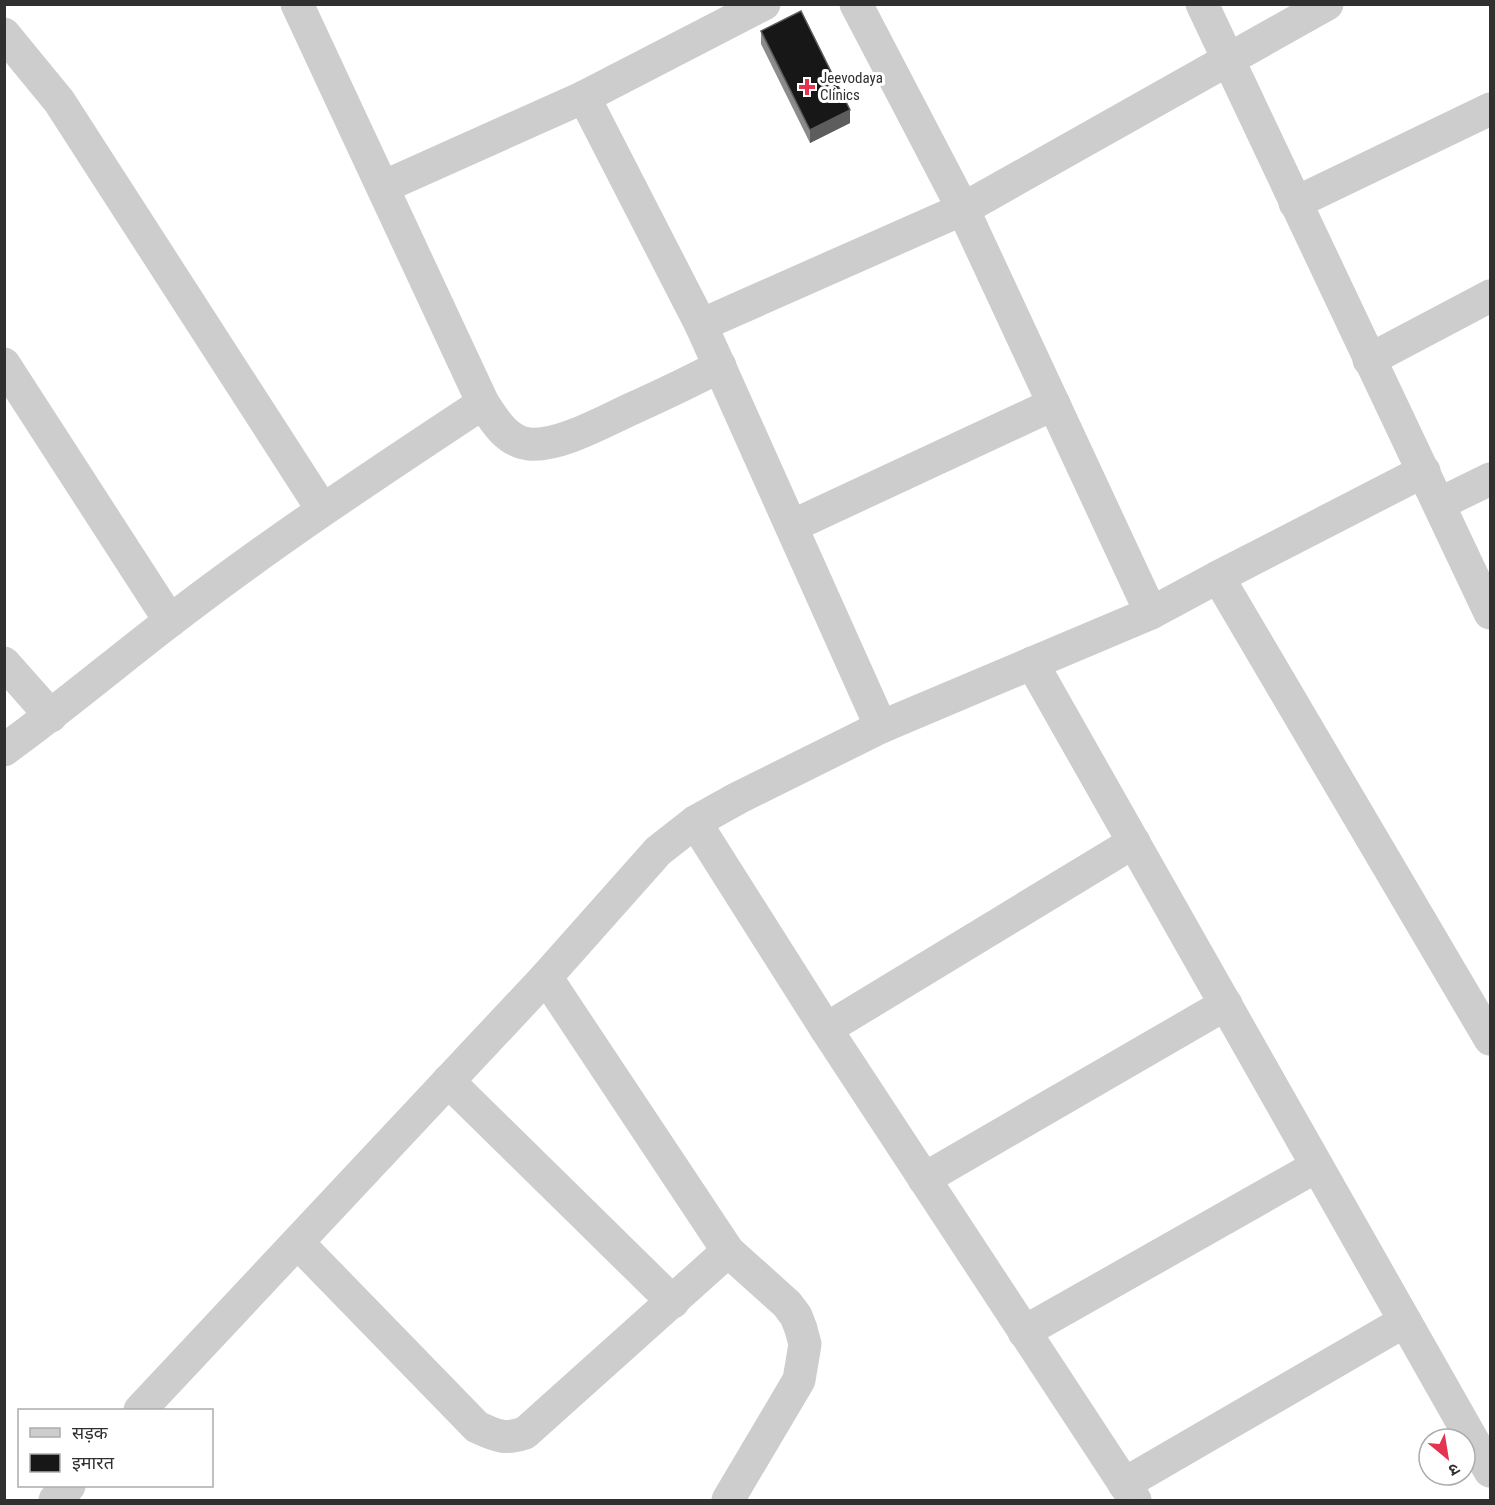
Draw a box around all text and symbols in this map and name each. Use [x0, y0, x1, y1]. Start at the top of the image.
place label: Jeevodaya Clinics [820, 69, 883, 104]
marker: Jeevodaya Clinics [798, 78, 816, 96]
legend [18, 1409, 213, 1487]
text: सड़क [72, 1422, 109, 1443]
north arrow [1417, 1427, 1477, 1487]
text: इमारत [72, 1452, 115, 1473]
text: उ [1445, 1459, 1463, 1480]

